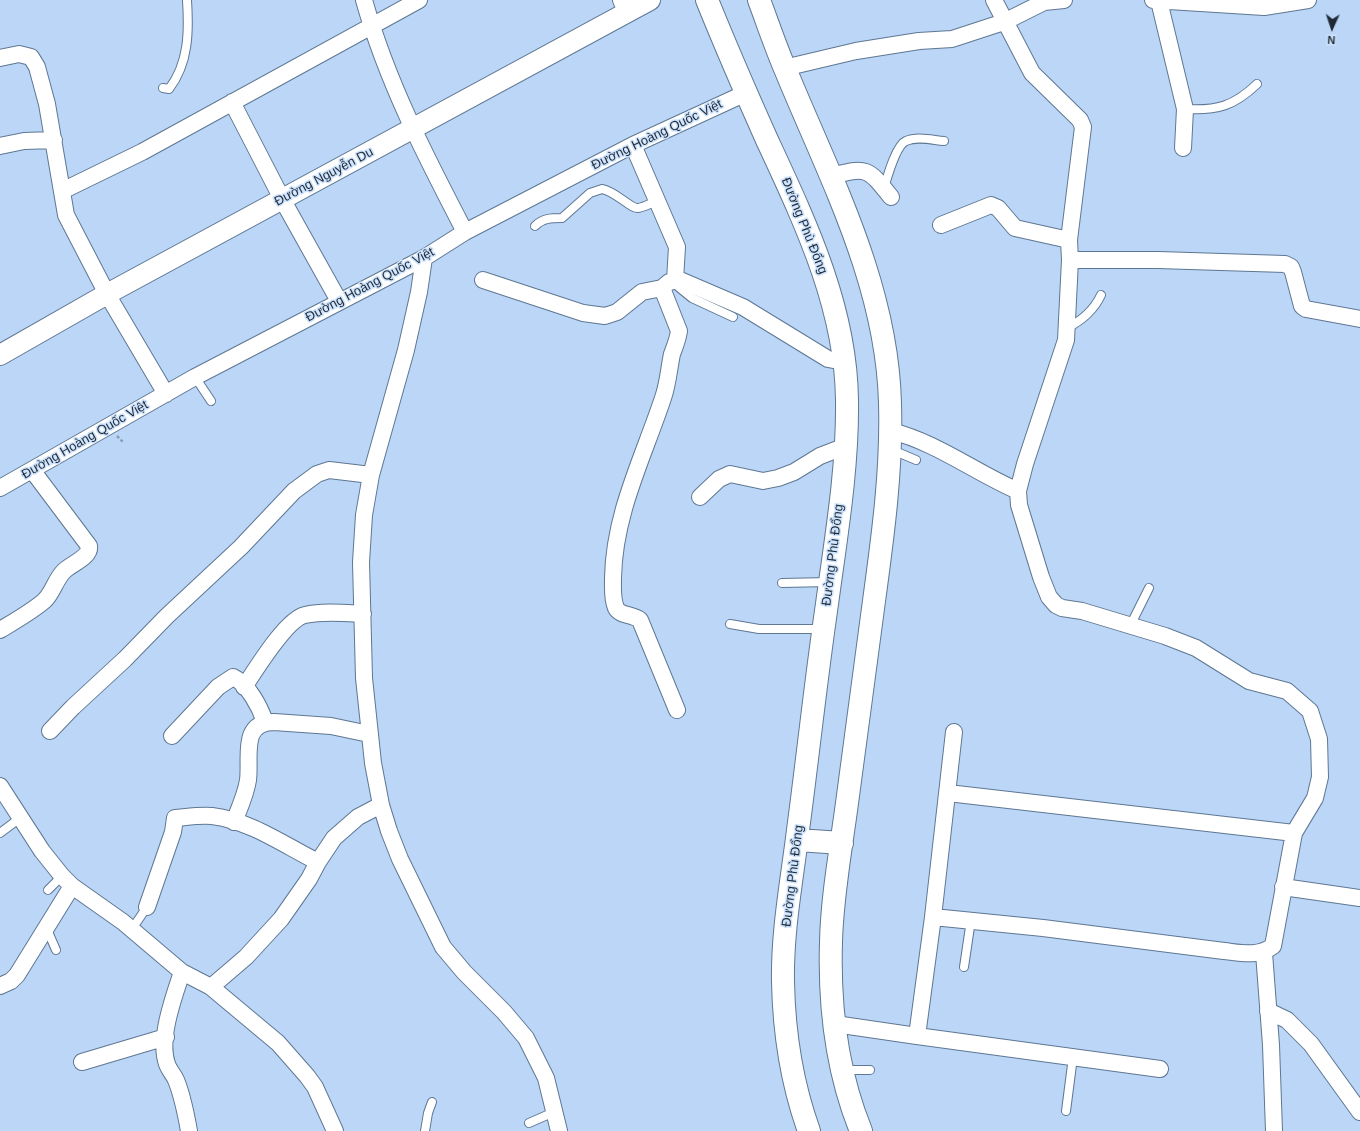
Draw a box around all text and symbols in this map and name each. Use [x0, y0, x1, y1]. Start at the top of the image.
north arrow [1312, 8, 1352, 48]
text: N [1327, 34, 1336, 46]
street label: Đường Hoàng Quốc Việt [589, 97, 725, 173]
street label: Đường Nguyễn Du [272, 144, 376, 210]
street label: Đường Phù Đổng [778, 176, 830, 276]
street label: Đường Hoàng Quốc Việt [303, 244, 437, 326]
street label: Đường Hoàng Quốc Việt [19, 397, 151, 483]
street label: Đường Phù Đổng [819, 503, 847, 607]
street label: Đường Phù Đổng [779, 824, 807, 928]

